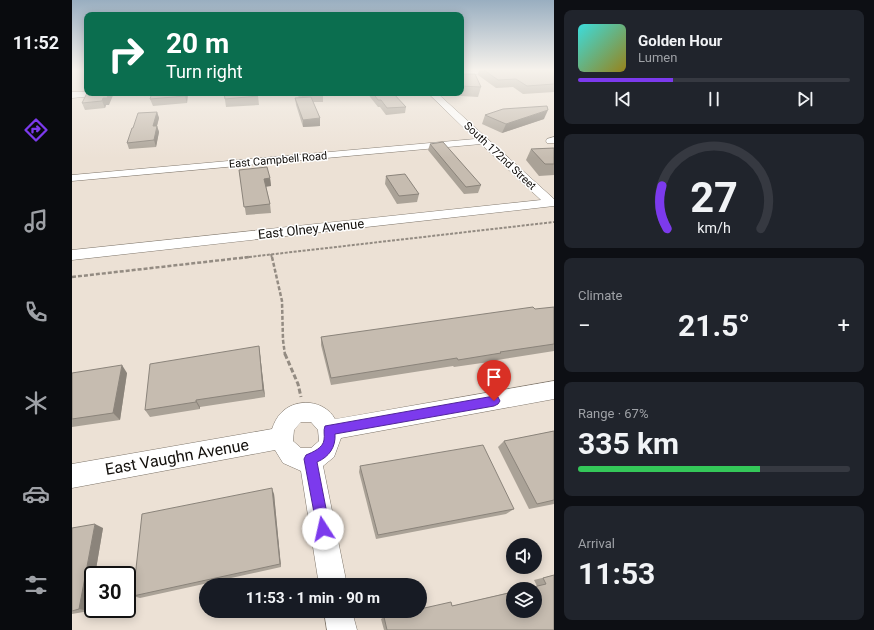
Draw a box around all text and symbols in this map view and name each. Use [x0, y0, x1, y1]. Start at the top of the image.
text: 20 m [166, 27, 229, 60]
icon: right [100, 28, 152, 80]
text: 11:52 [13, 32, 59, 53]
text: Golden Hour [638, 32, 722, 50]
text: Lumen [638, 50, 677, 65]
text: Turn right [166, 61, 243, 82]
icon: previous [612, 88, 634, 110]
icon: pause [703, 88, 725, 110]
icon: next [794, 88, 816, 110]
icon: directions [22, 116, 50, 144]
street label: South 172nd Street [461, 119, 539, 193]
street label: East Campbell Road [228, 149, 328, 171]
text: 27 [690, 173, 738, 222]
icon: music [22, 207, 50, 235]
street label: East Olney Avenue [257, 216, 365, 242]
text: km/h [697, 220, 731, 236]
text: Climate [578, 288, 622, 303]
icon: phone [22, 298, 50, 326]
text: 21.5° [678, 308, 750, 343]
text: − [578, 313, 591, 338]
text: + [838, 313, 850, 338]
pin [477, 360, 511, 401]
icon: arrive [483, 366, 505, 388]
icon: climate [22, 389, 50, 417]
text: Range · 67% [578, 406, 648, 421]
text: 335 km [578, 426, 679, 461]
street label: East Vaughn Avenue [104, 435, 250, 479]
icon: car [22, 480, 50, 508]
position arrow [302, 508, 344, 550]
text: Arrival [578, 536, 615, 551]
map controls [506, 538, 542, 618]
button: sound [506, 538, 542, 574]
text: 11:53 [578, 556, 655, 591]
speed limit sign: 30 [84, 566, 136, 618]
icon: filters [22, 571, 50, 599]
button: layers [506, 582, 542, 618]
text: 11:53 · 1 min · 90 m [246, 589, 380, 607]

